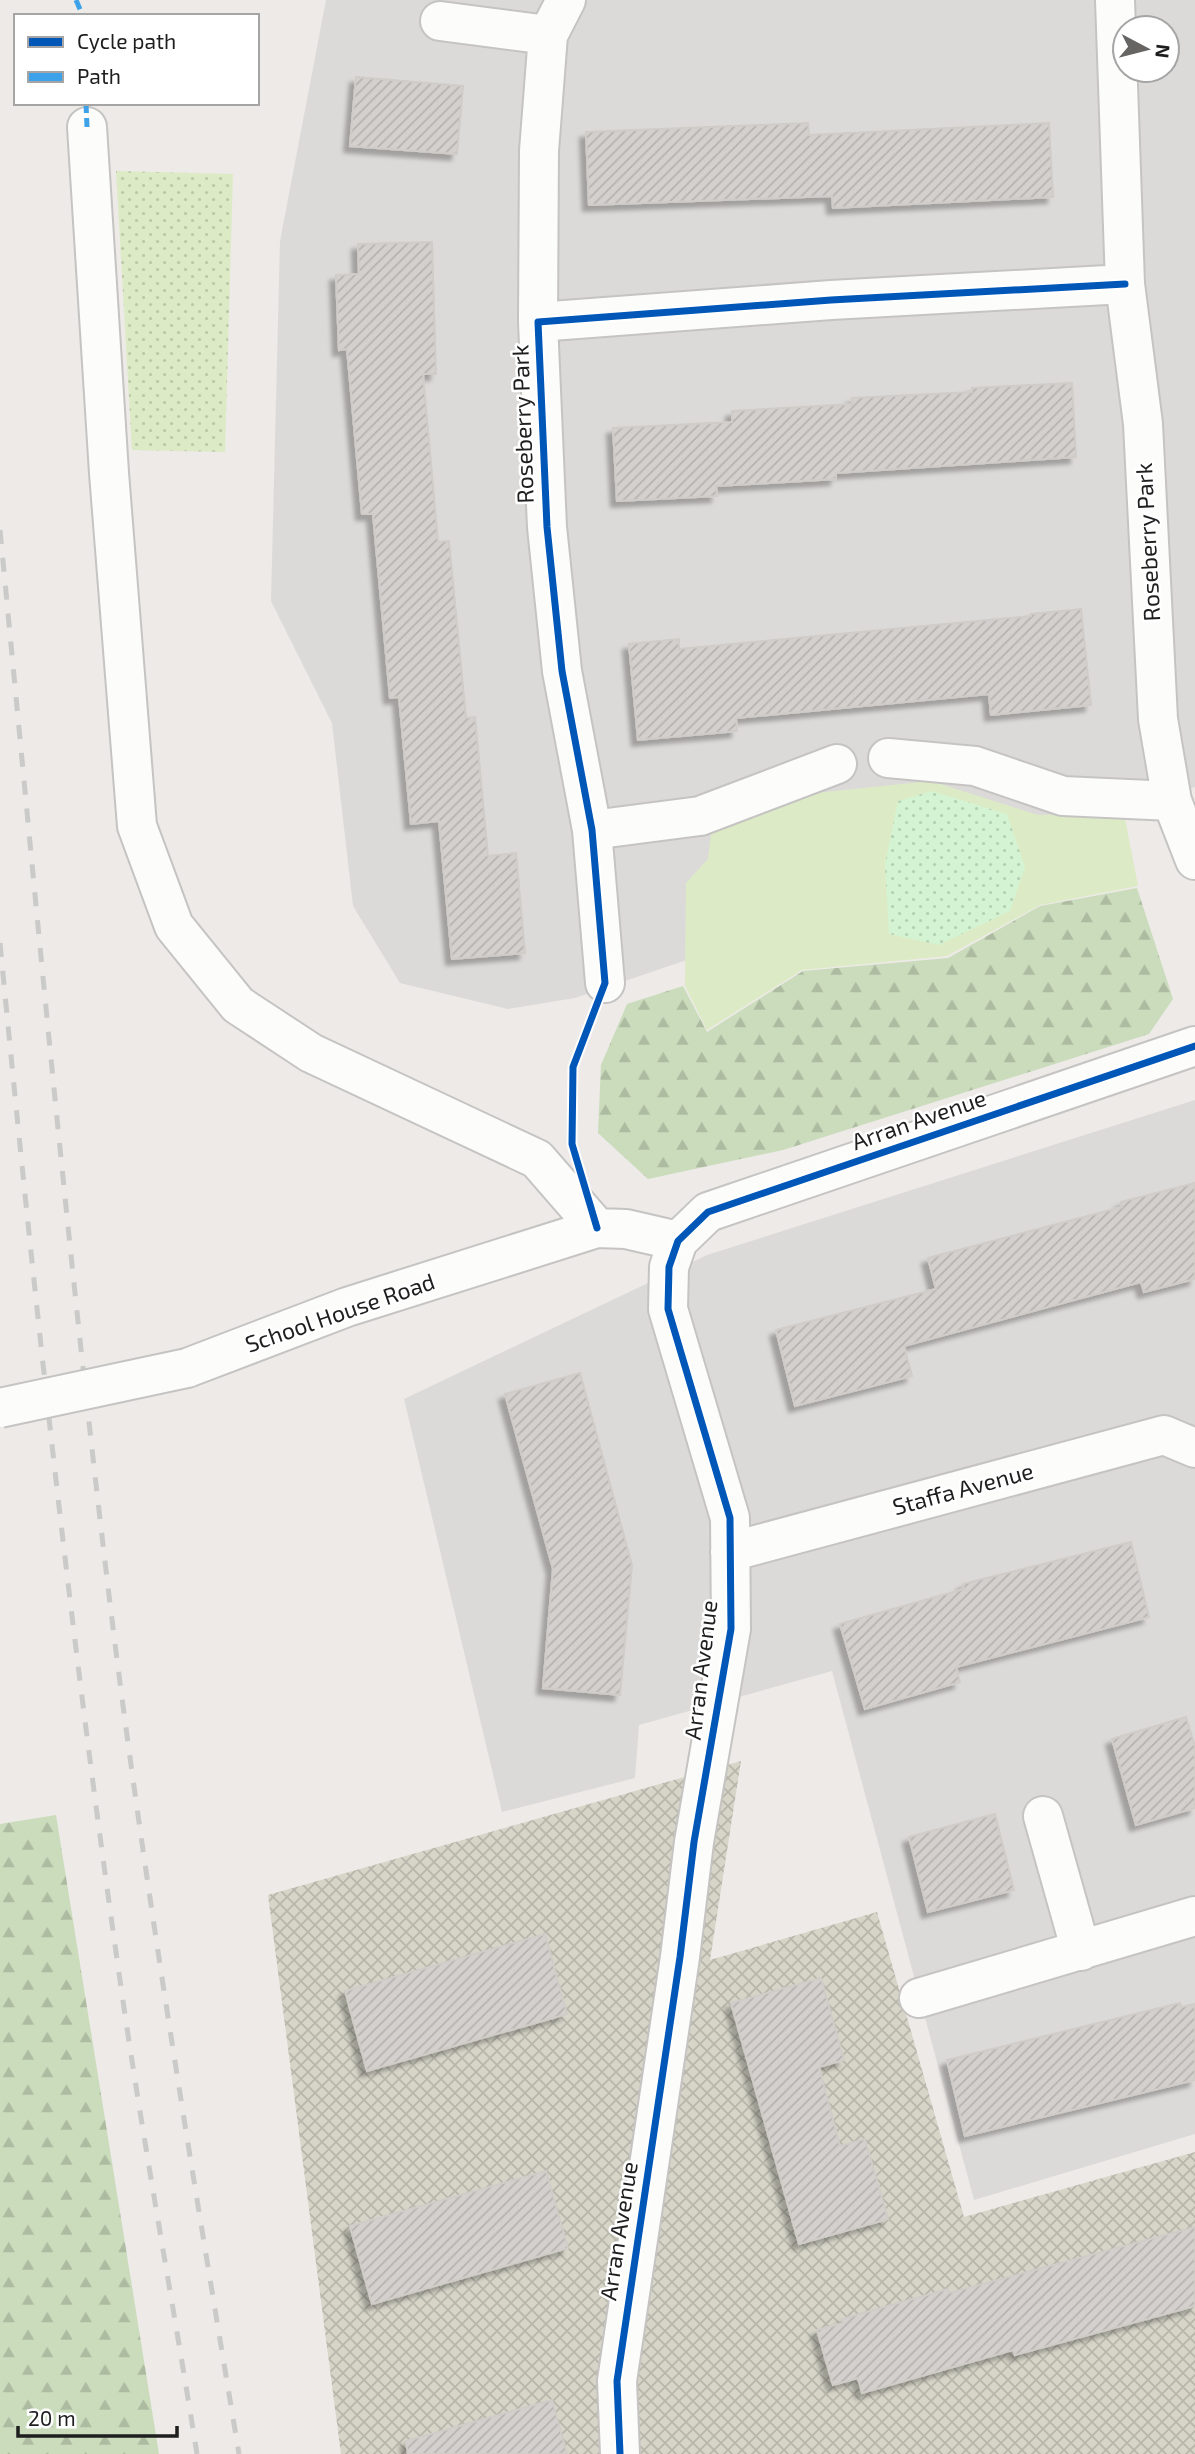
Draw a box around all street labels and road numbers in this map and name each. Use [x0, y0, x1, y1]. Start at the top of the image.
street label: Roseberry Park [505, 344, 539, 504]
street label: Roseberry Park [1129, 462, 1165, 622]
street label: Arran Avenue [848, 1083, 990, 1155]
street label: School House Road [241, 1266, 438, 1358]
street label: Staffa Avenue [889, 1456, 1036, 1520]
street label: Arran Avenue [678, 1598, 722, 1741]
street label: Arran Avenue [593, 2159, 643, 2302]

